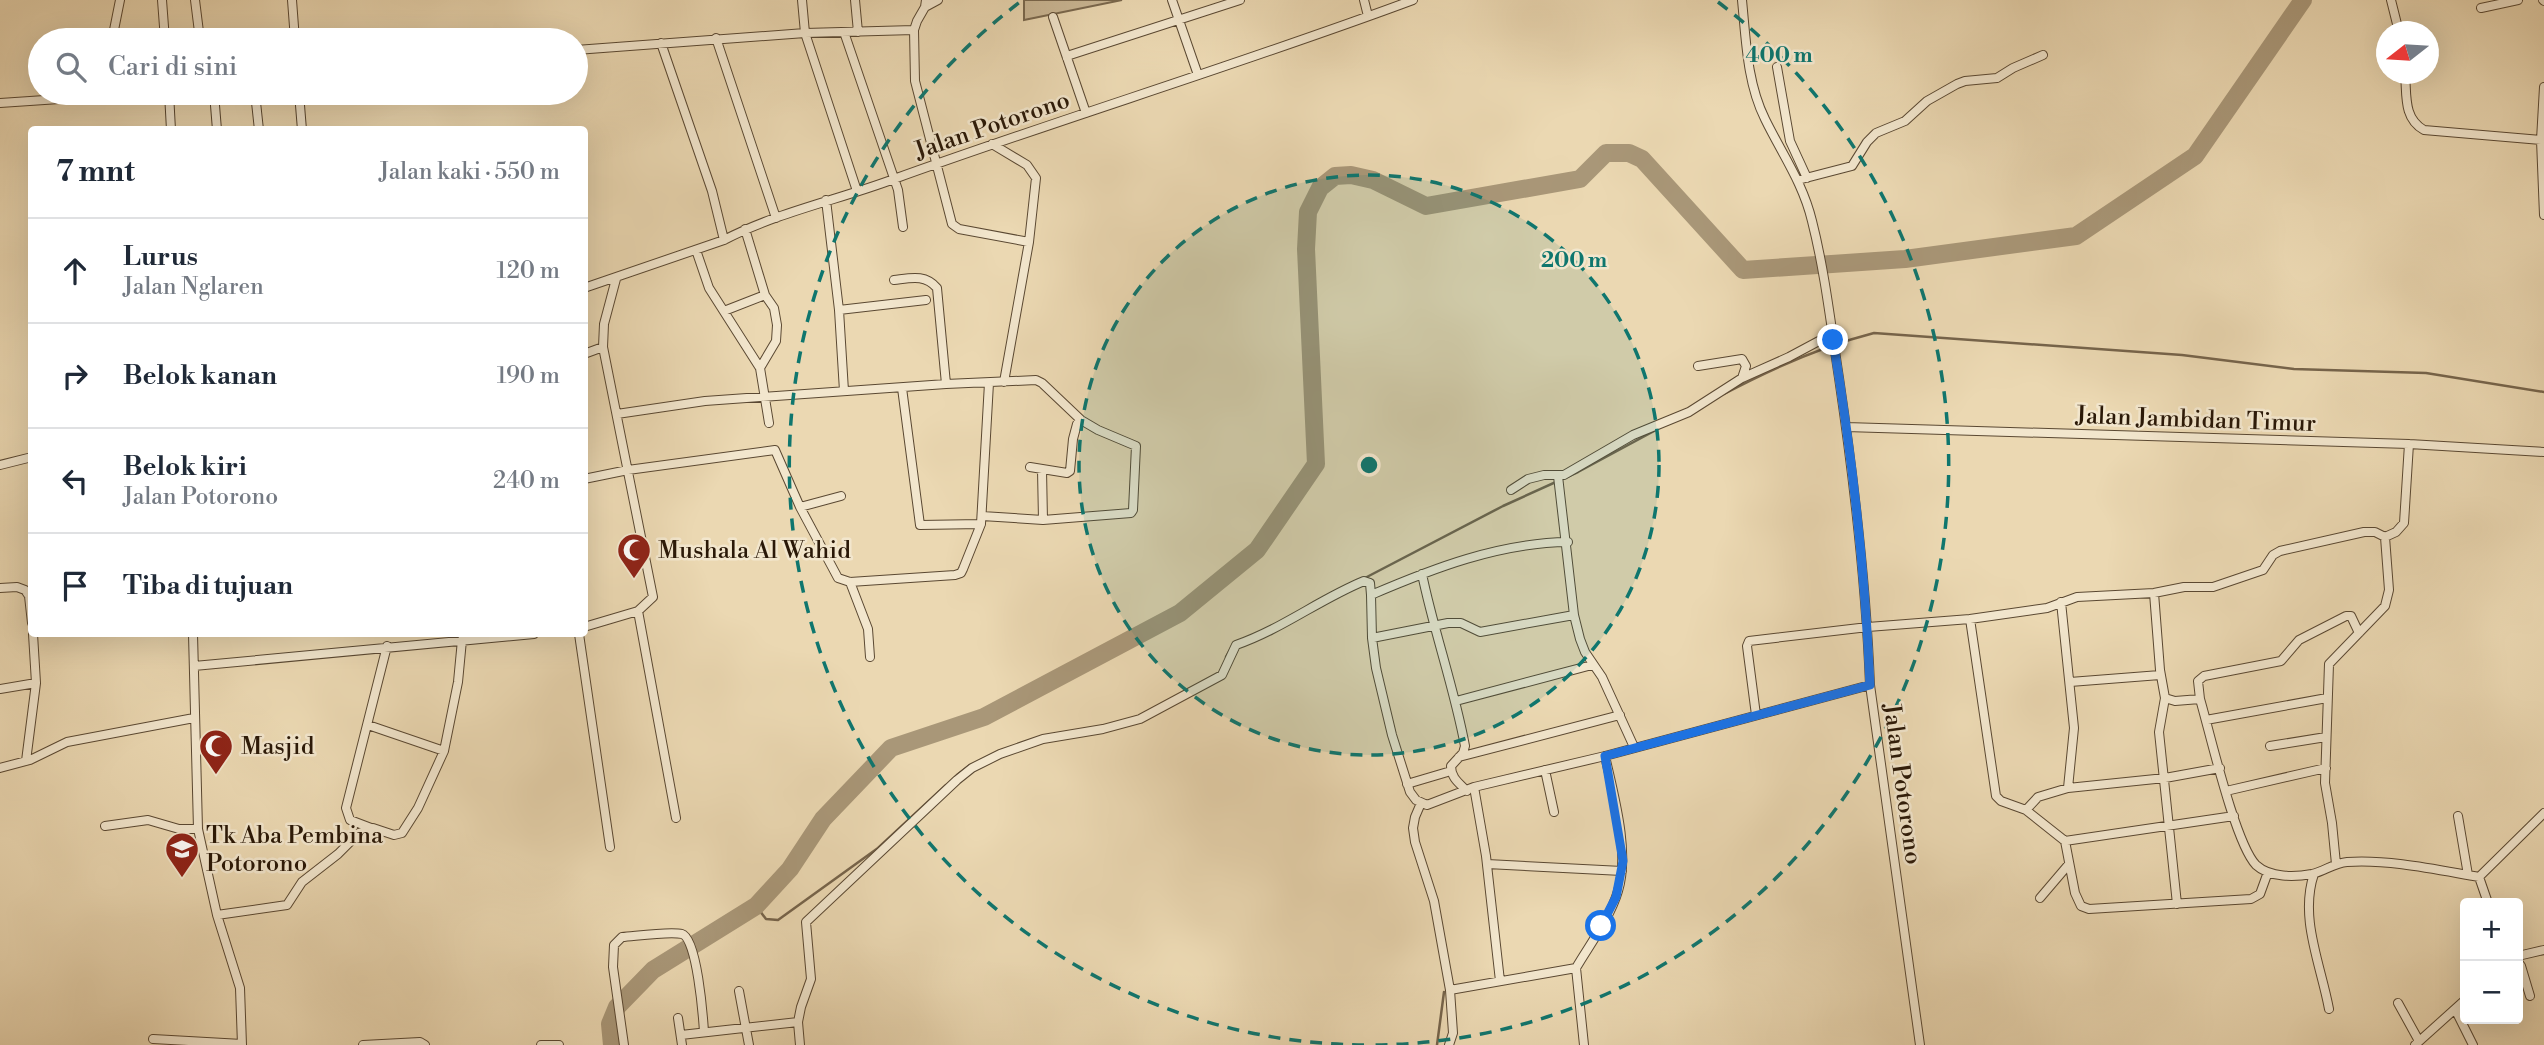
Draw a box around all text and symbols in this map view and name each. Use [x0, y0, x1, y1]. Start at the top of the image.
north arrow [2376, 21, 2439, 84]
search box [28, 28, 588, 105]
text: 400 m [1745, 43, 1813, 69]
icon: search [52, 48, 90, 86]
text: Cari di sini [108, 51, 237, 83]
street label: Jalan Potorono [910, 85, 1074, 167]
text: 7 mnt [56, 153, 135, 191]
text: Jalan kaki · 550 m [379, 158, 560, 186]
text: Lurus [123, 241, 198, 273]
text: 200 m [1541, 248, 1607, 274]
icon: ahead [56, 252, 94, 290]
text: 120 m [496, 257, 560, 285]
text: Jalan Nglaren [123, 273, 264, 301]
route end [1817, 324, 1848, 355]
icon: right [56, 357, 94, 395]
text: Belok kanan [123, 360, 277, 392]
text: 190 m [497, 362, 560, 390]
street label: Jalan Jambidan Timur [2074, 401, 2317, 439]
text: Belok kiri [123, 451, 247, 483]
centre of rings [1357, 453, 1381, 477]
icon: left [56, 462, 94, 500]
text: 240 m [493, 467, 560, 495]
text: Jalan Potorono [123, 483, 278, 511]
mosque icon: Mushala Al Wahid [615, 531, 653, 580]
place label: Mushala Al Wahid [658, 536, 851, 566]
icon: arrive [56, 567, 94, 605]
text: Tiba di tujuan [123, 570, 293, 602]
street label: Jalan Potorono [1876, 701, 1928, 866]
mosque icon: Masjid [197, 727, 235, 776]
place label: Masjid [241, 732, 315, 762]
place label: Tk Aba Pembina Potorono [206, 821, 384, 879]
school or university icon: Tk Aba Pembina Potorono [163, 830, 201, 879]
map controls [2460, 898, 2523, 1024]
button: + [2460, 898, 2523, 961]
route start [1585, 910, 1616, 941]
button: − [2460, 961, 2523, 1024]

